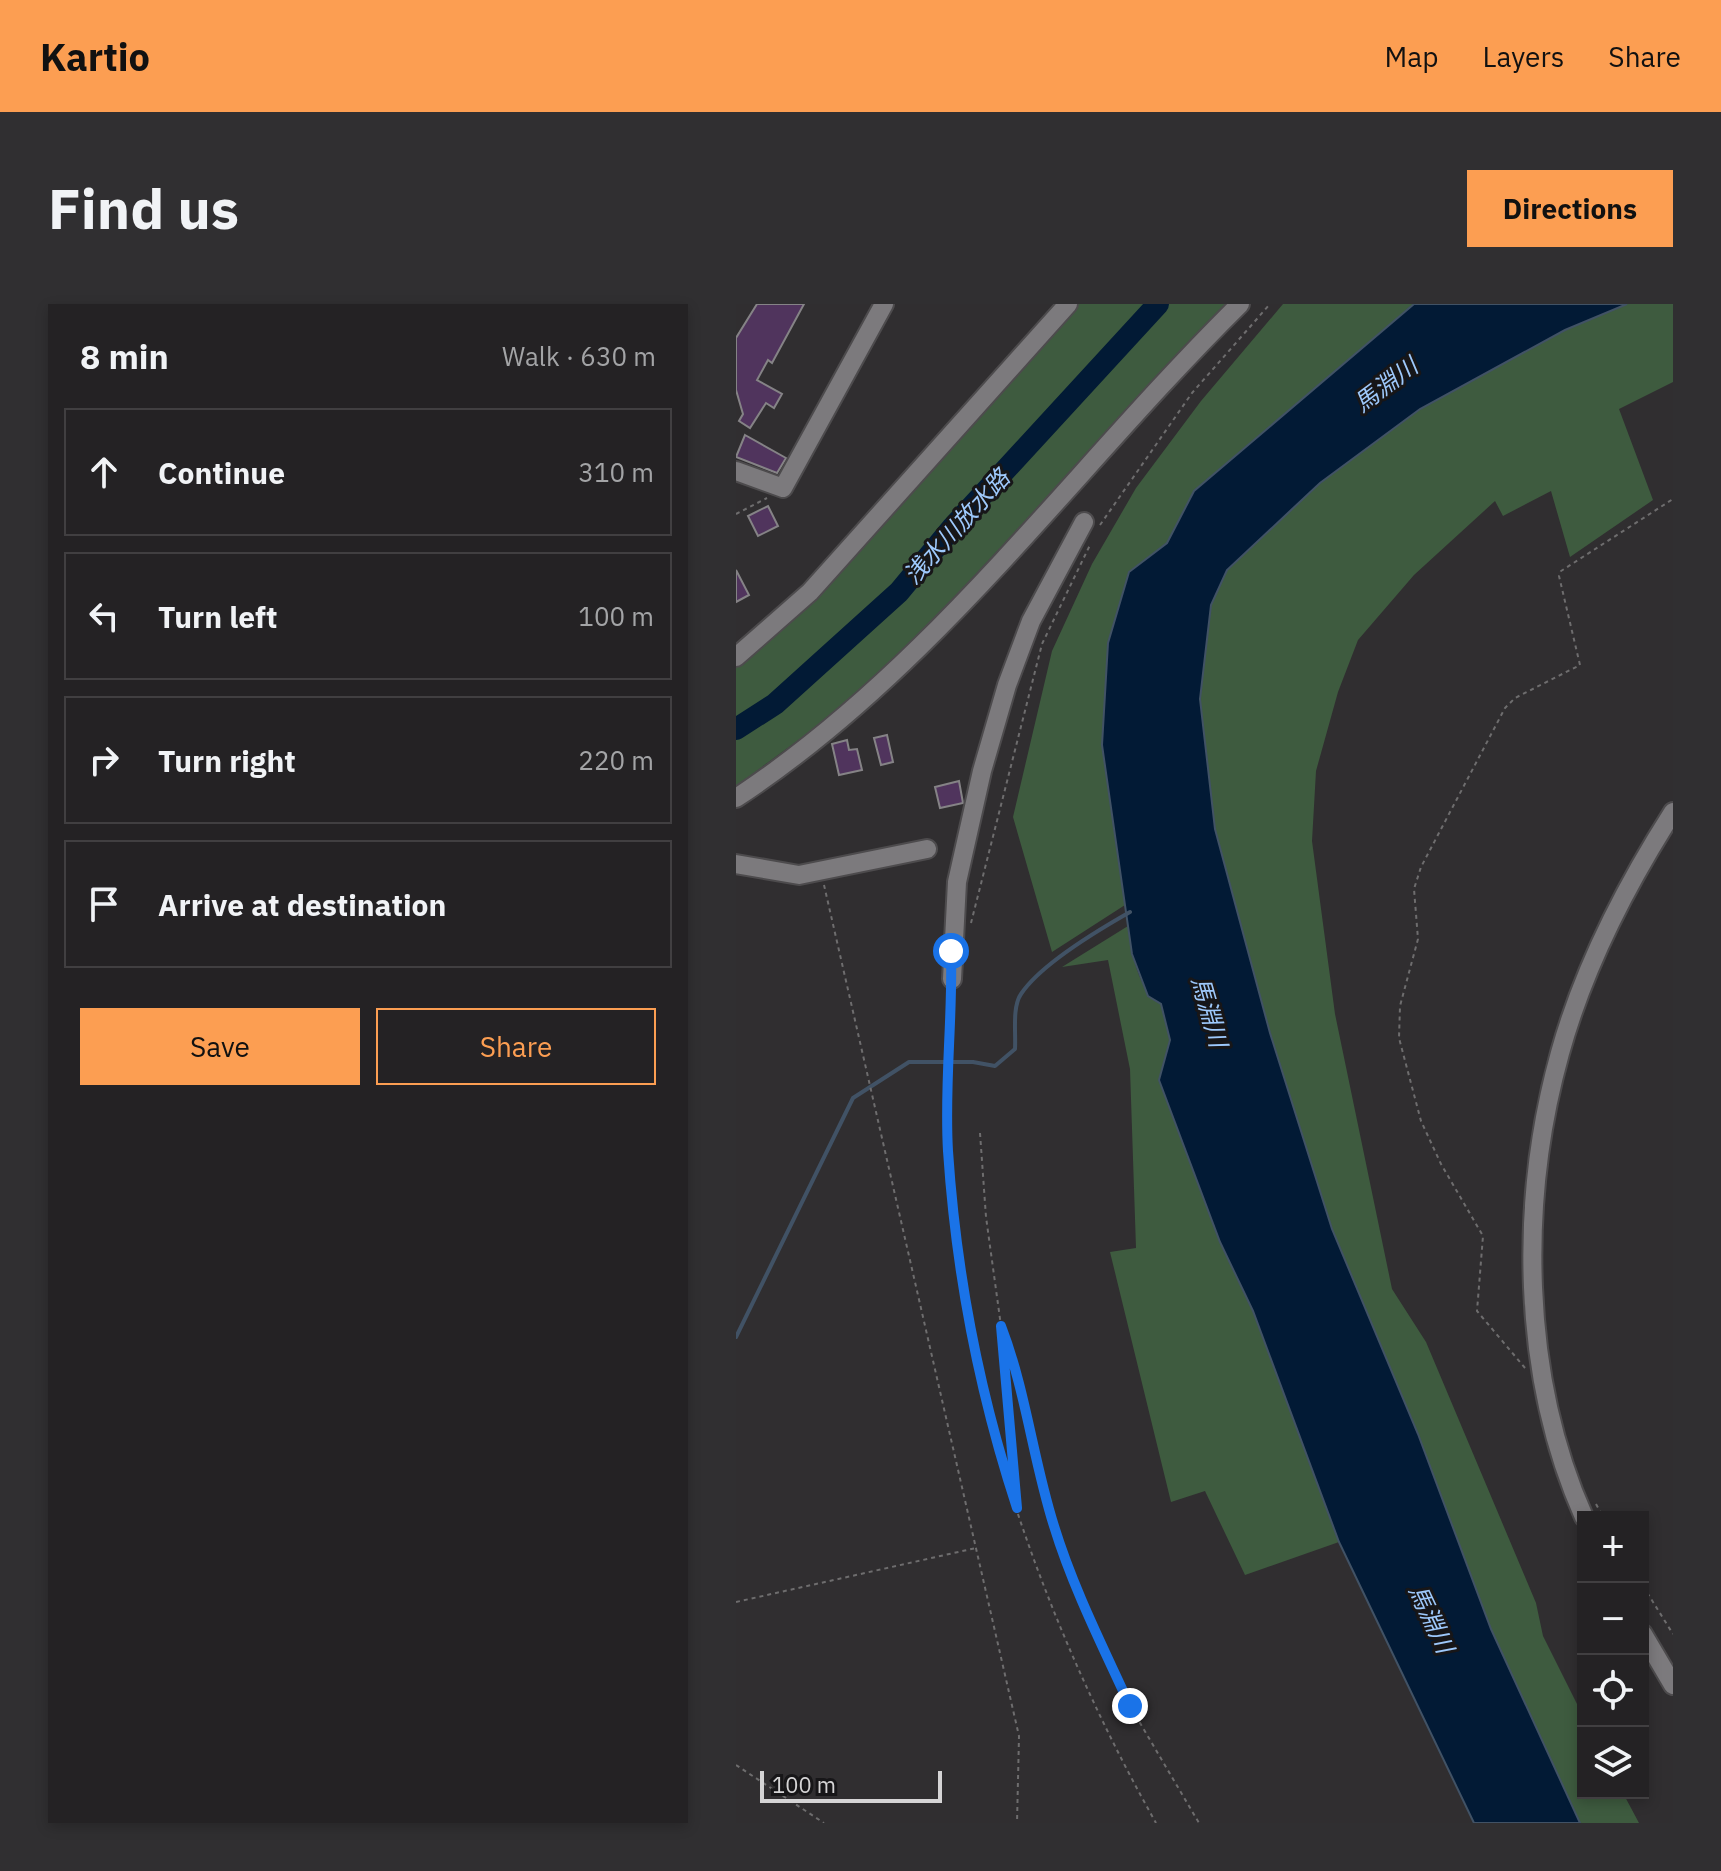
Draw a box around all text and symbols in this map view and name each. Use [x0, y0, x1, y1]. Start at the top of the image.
text: Kartio [40, 32, 150, 81]
text: Map [1384, 38, 1438, 75]
text: Layers [1482, 38, 1564, 75]
text: Share [1608, 38, 1681, 75]
button: Directions [1467, 170, 1673, 247]
text: Find us [48, 172, 239, 244]
text: 8 min [80, 334, 169, 378]
text: Walk · 630 m [502, 339, 656, 373]
water label: 馬淵川 [1347, 348, 1426, 419]
icon: ahead [82, 450, 126, 494]
text: Continue [158, 453, 285, 492]
text: 310 m [578, 455, 654, 489]
water label: 浅水川放水路 [896, 461, 1018, 591]
icon: left [82, 594, 126, 638]
text: Turn left [158, 597, 277, 636]
text: 100 m [578, 599, 654, 633]
icon: right [82, 738, 126, 782]
text: Turn right [158, 741, 296, 780]
text: 220 m [578, 743, 654, 777]
icon: arrive [82, 882, 126, 926]
text: Arrive at destination [158, 885, 446, 924]
route start [933, 933, 969, 969]
water label: 馬淵川 [1185, 973, 1236, 1054]
button: Save [80, 1008, 360, 1085]
button: Share [376, 1008, 656, 1085]
map controls [1577, 1511, 1649, 1799]
button: + [1577, 1511, 1649, 1583]
water label: 馬淵川 [1402, 1579, 1463, 1661]
button: − [1577, 1583, 1649, 1655]
button: locate [1577, 1655, 1649, 1727]
route end [1112, 1688, 1148, 1724]
button: layers [1577, 1727, 1649, 1799]
scale bar [760, 1767, 942, 1803]
text: 100 m [772, 1770, 836, 1799]

